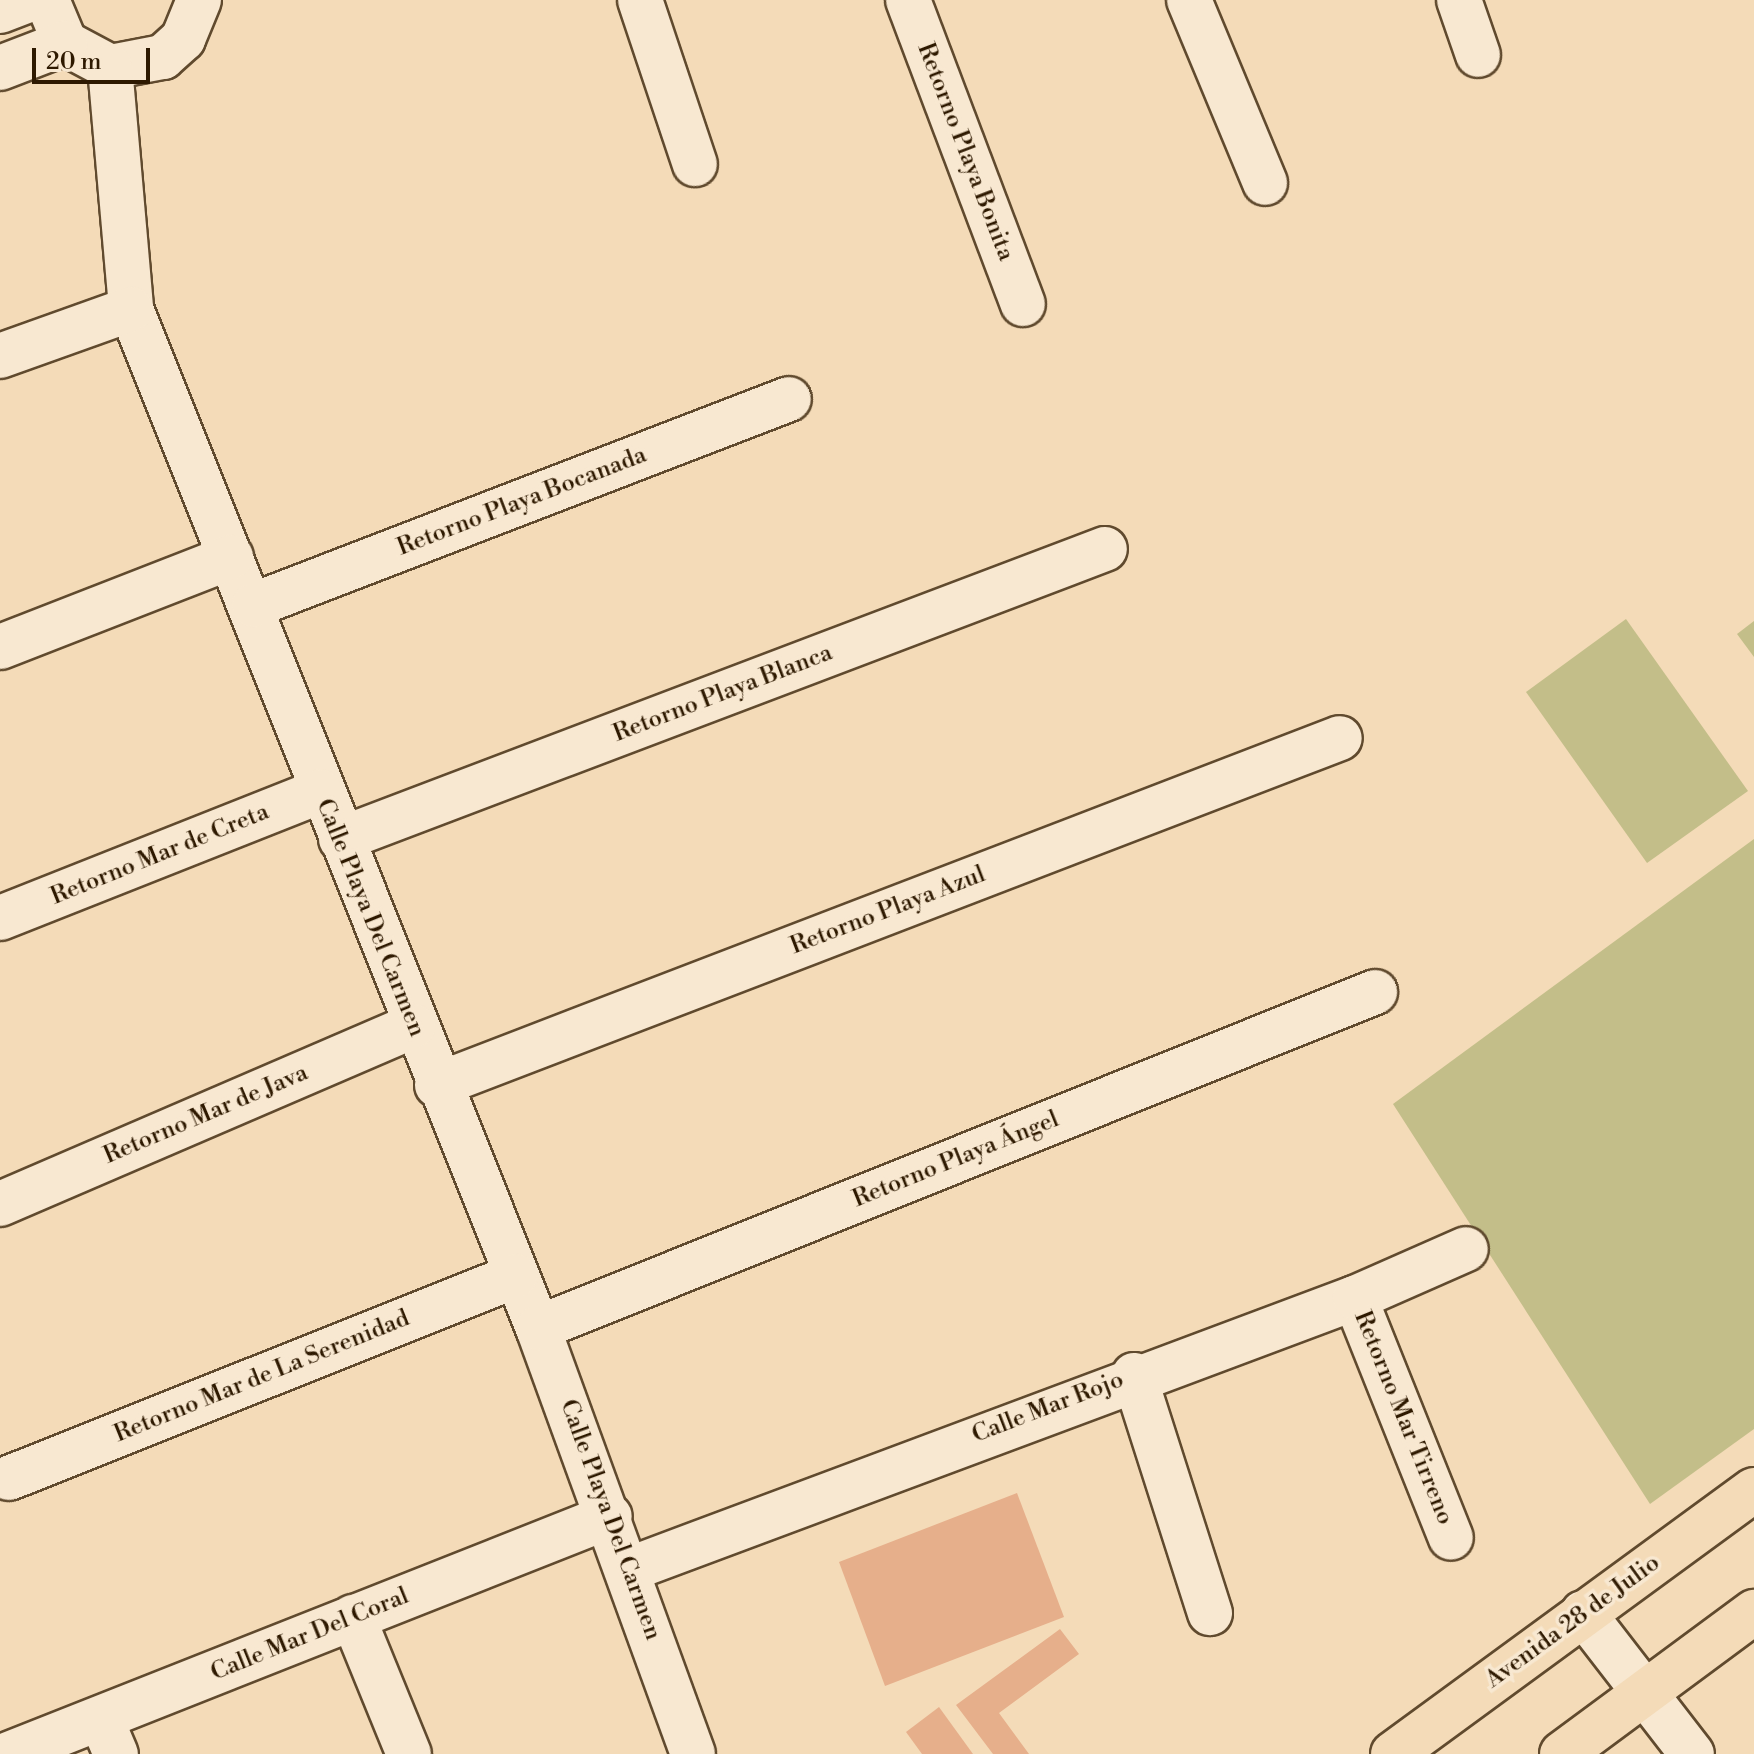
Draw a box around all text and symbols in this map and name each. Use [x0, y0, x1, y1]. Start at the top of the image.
scale bar [36, 32, 154, 82]
street label: Retorno Playa Bonita [910, 39, 1020, 265]
text: 20 m [46, 47, 102, 77]
street label: Retorno Playa Bocanada [393, 441, 651, 563]
street label: Retorno Playa Blanca [609, 639, 837, 749]
street label: Calle Playa Del Carmen [309, 795, 431, 1041]
street label: Retorno Mar de Creta [47, 798, 273, 912]
street label: Retorno Playa Azul [786, 861, 990, 961]
street label: Retorno Mar de Java [99, 1059, 313, 1171]
street label: Retorno Playa Ángel [849, 1105, 1063, 1215]
street label: Retorno Mar de La Serenidad [110, 1304, 414, 1450]
street label: Retorno Mar Tirreno [1347, 1307, 1459, 1529]
street label: Calle Mar Rojo [968, 1366, 1128, 1450]
street label: Calle Playa Del Carmen [553, 1396, 667, 1644]
street label: Avenida 28 de Julio [1480, 1549, 1666, 1695]
street label: Calle Mar Del Coral [207, 1582, 413, 1688]

